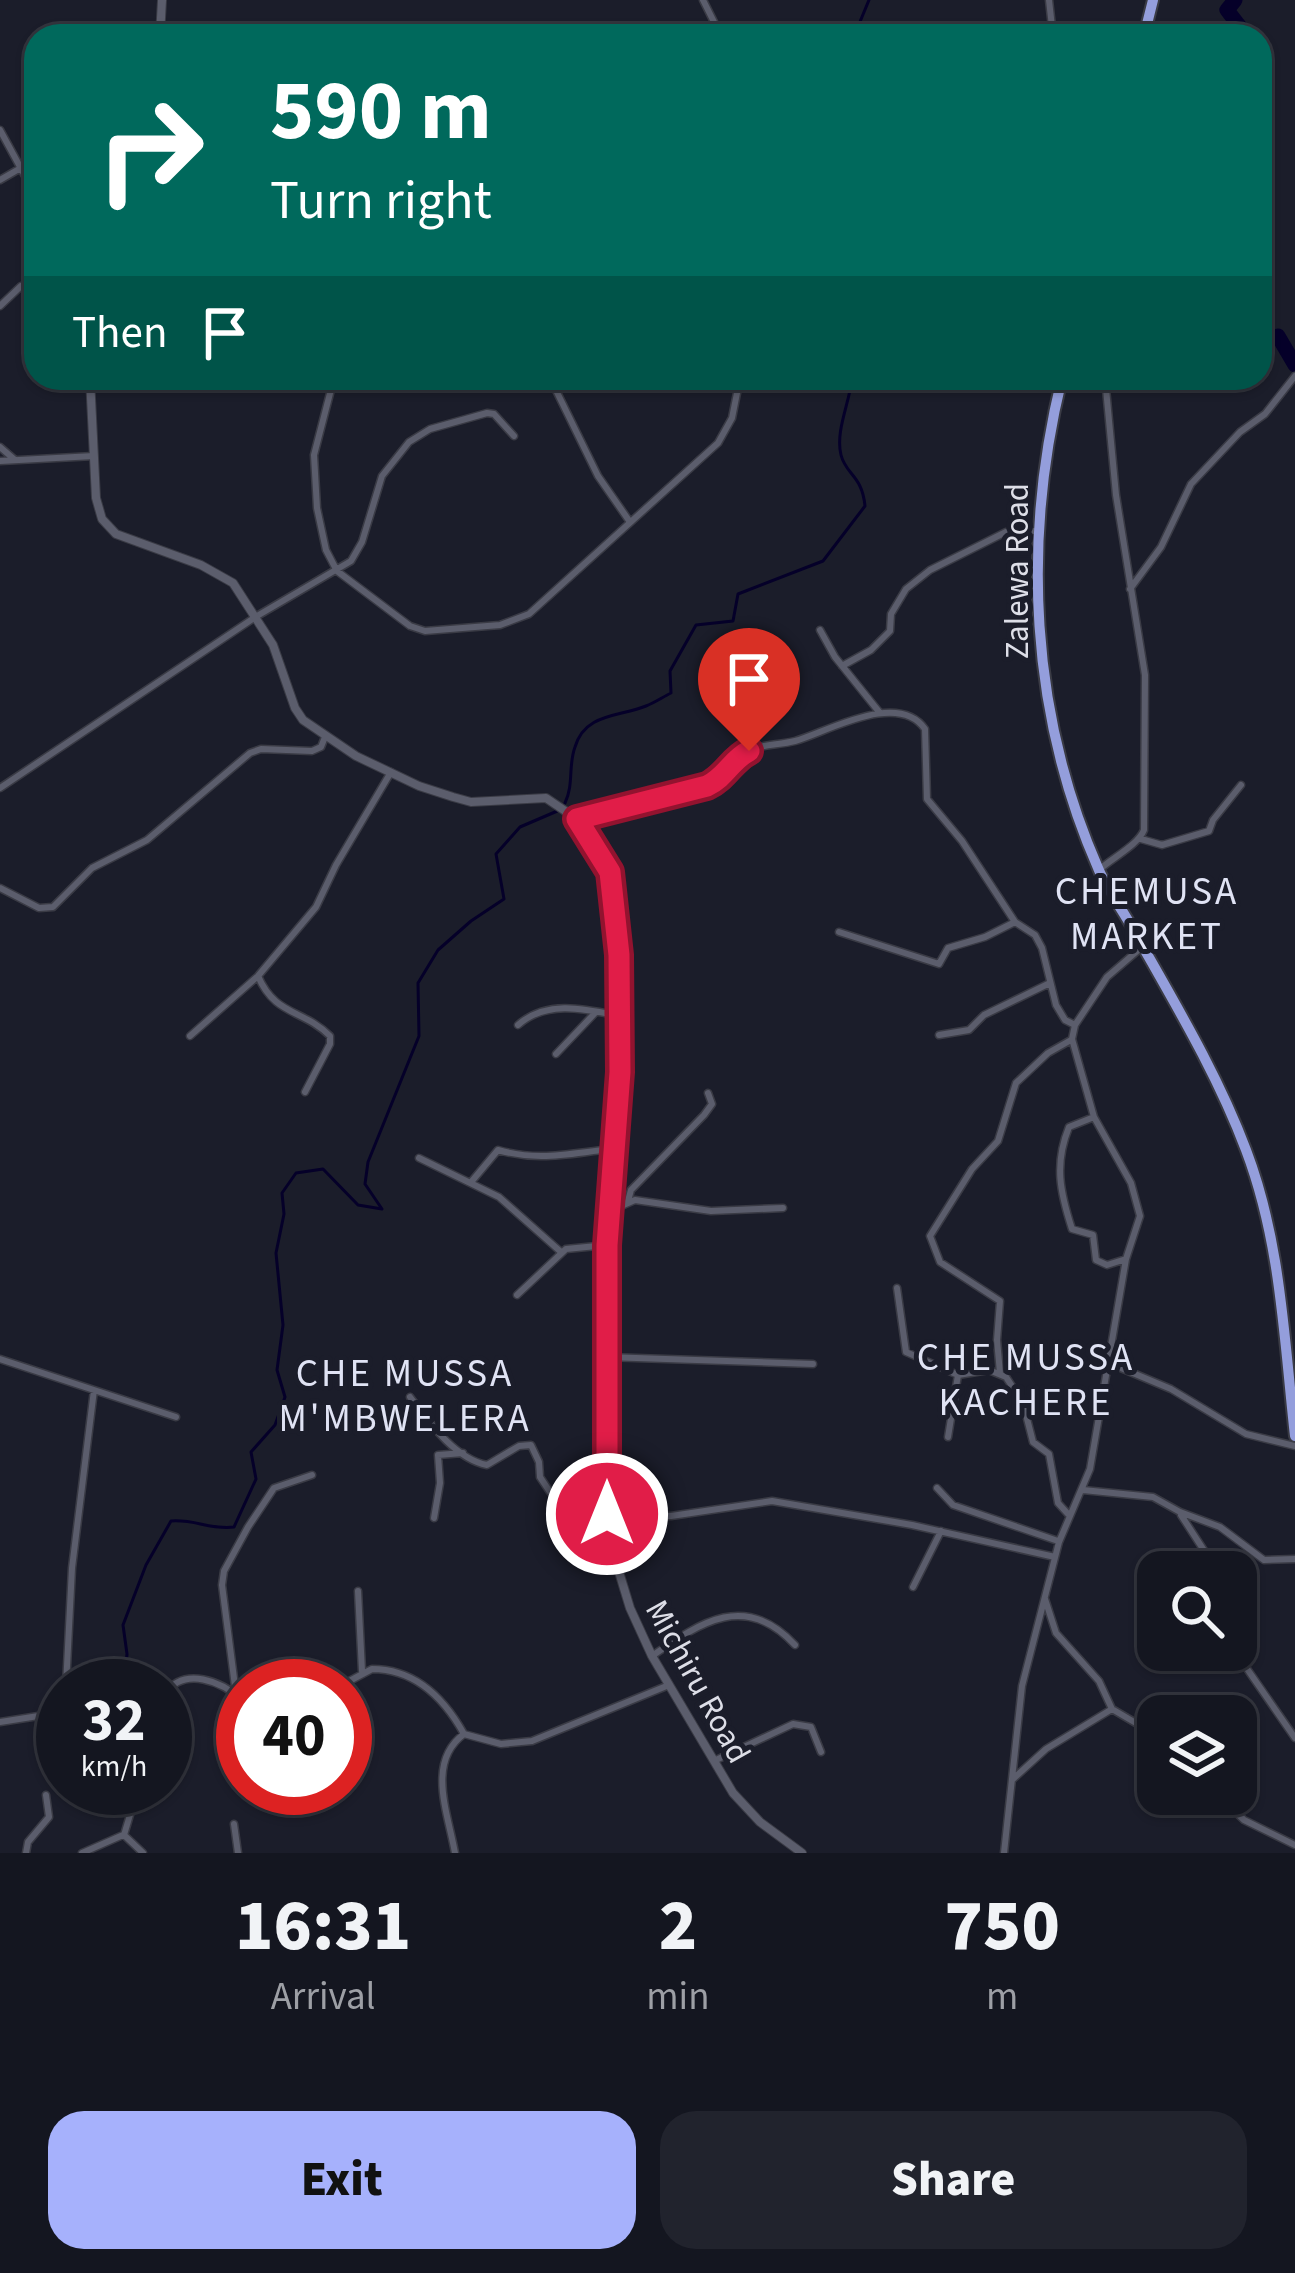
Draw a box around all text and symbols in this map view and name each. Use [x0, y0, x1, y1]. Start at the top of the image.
text: 590 m [270, 52, 492, 172]
icon: right [72, 72, 228, 228]
text: Turn right [270, 163, 492, 240]
icon: arrive [192, 300, 258, 366]
text: Then [72, 301, 168, 365]
street label: Zalewa Road [994, 483, 1041, 659]
pin [698, 628, 800, 751]
icon: arrive [716, 646, 782, 712]
district label: CHEMUSA MARKET [1055, 864, 1239, 965]
district label: CHE MUSSA KACHERE [917, 1330, 1135, 1431]
district label: CHE MUSSA M'MBWELERA [278, 1346, 532, 1447]
position arrow [544, 1451, 670, 1577]
map controls [1137, 1551, 1257, 1815]
button: search [1137, 1551, 1257, 1671]
street label: Michiru Road [633, 1592, 762, 1772]
speed limit sign: 40 [216, 1659, 372, 1815]
text: 32 [82, 1679, 146, 1764]
button: layers [1137, 1695, 1257, 1815]
text: km/h [81, 1745, 147, 1788]
text: 16:31 [235, 1875, 411, 1978]
text: 2 [659, 1875, 697, 1978]
text: 750 [945, 1875, 1060, 1978]
text: Arrival [271, 1969, 376, 2025]
text: min [646, 1969, 710, 2025]
text: m [986, 1969, 1018, 2025]
button: Exit [48, 2111, 636, 2249]
button: Share [660, 2111, 1247, 2249]

